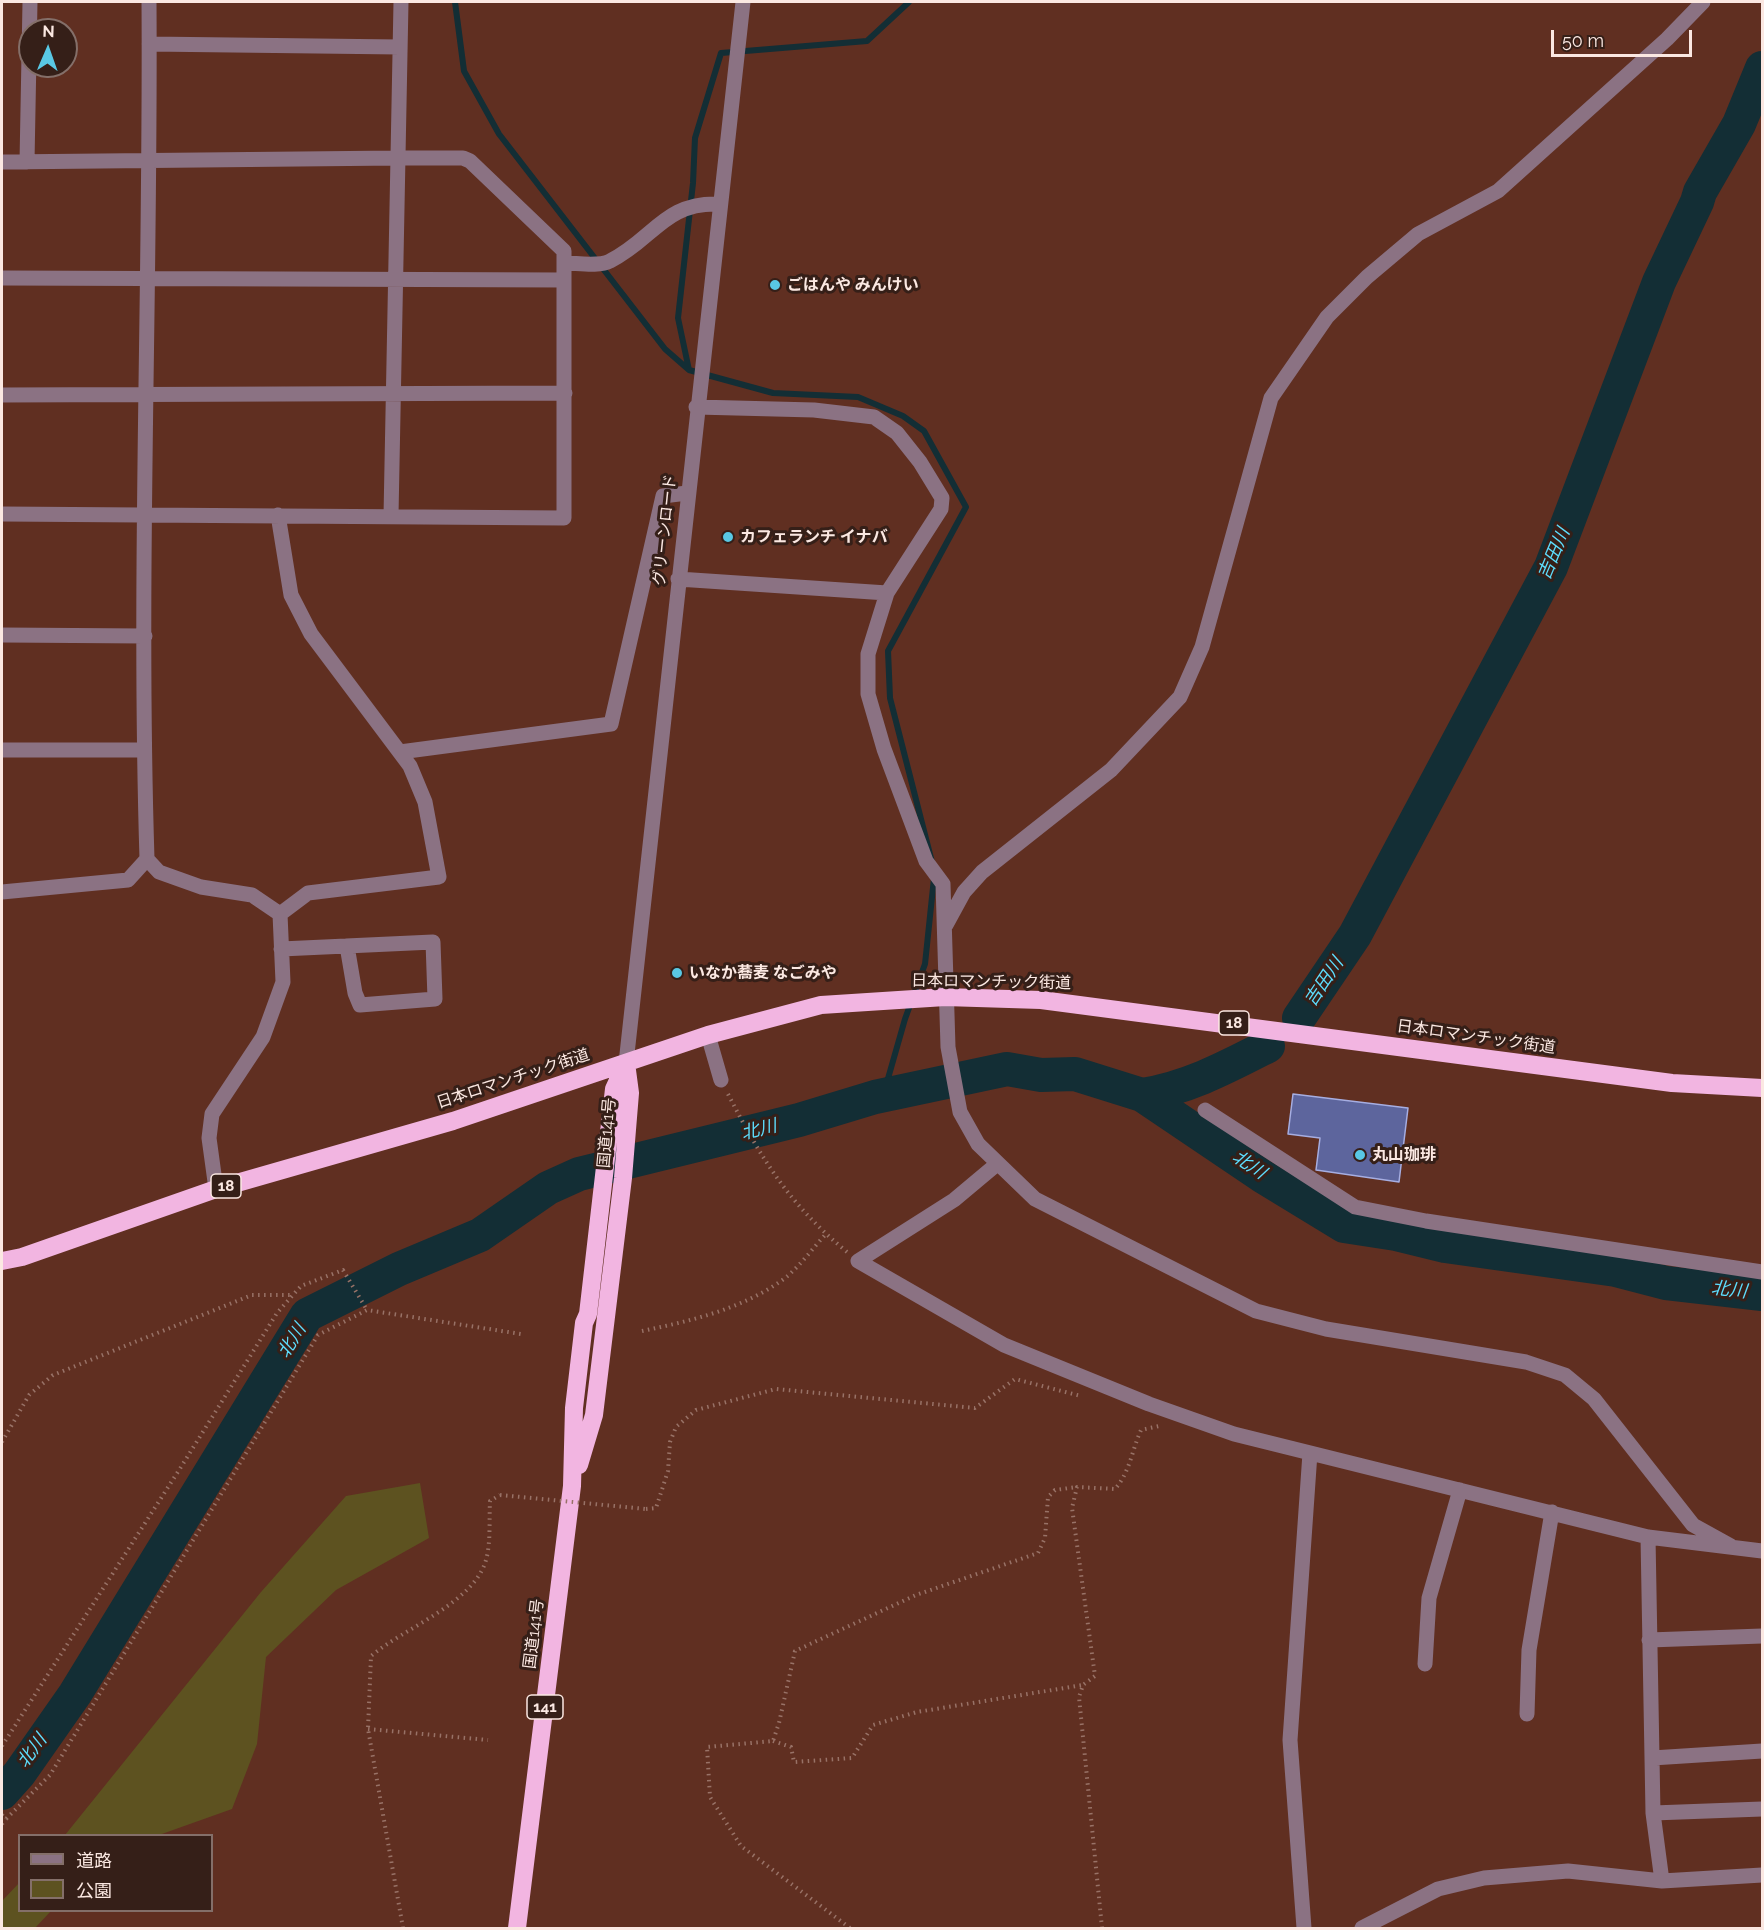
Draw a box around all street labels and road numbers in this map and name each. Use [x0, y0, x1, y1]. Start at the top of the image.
street label: グリーンロード [650, 473, 680, 587]
street label: 日本ロマンチック街道 [911, 971, 1071, 993]
road number: 18 [1219, 1011, 1249, 1035]
street label: 日本ロマンチック街道 [1395, 1016, 1557, 1058]
street label: 日本ロマンチック街道 [434, 1045, 592, 1113]
street label: 国道141号 [594, 1097, 620, 1169]
road number: 18 [211, 1174, 241, 1198]
street label: 国道141号 [520, 1598, 548, 1670]
road number: 141 [527, 1695, 563, 1719]

